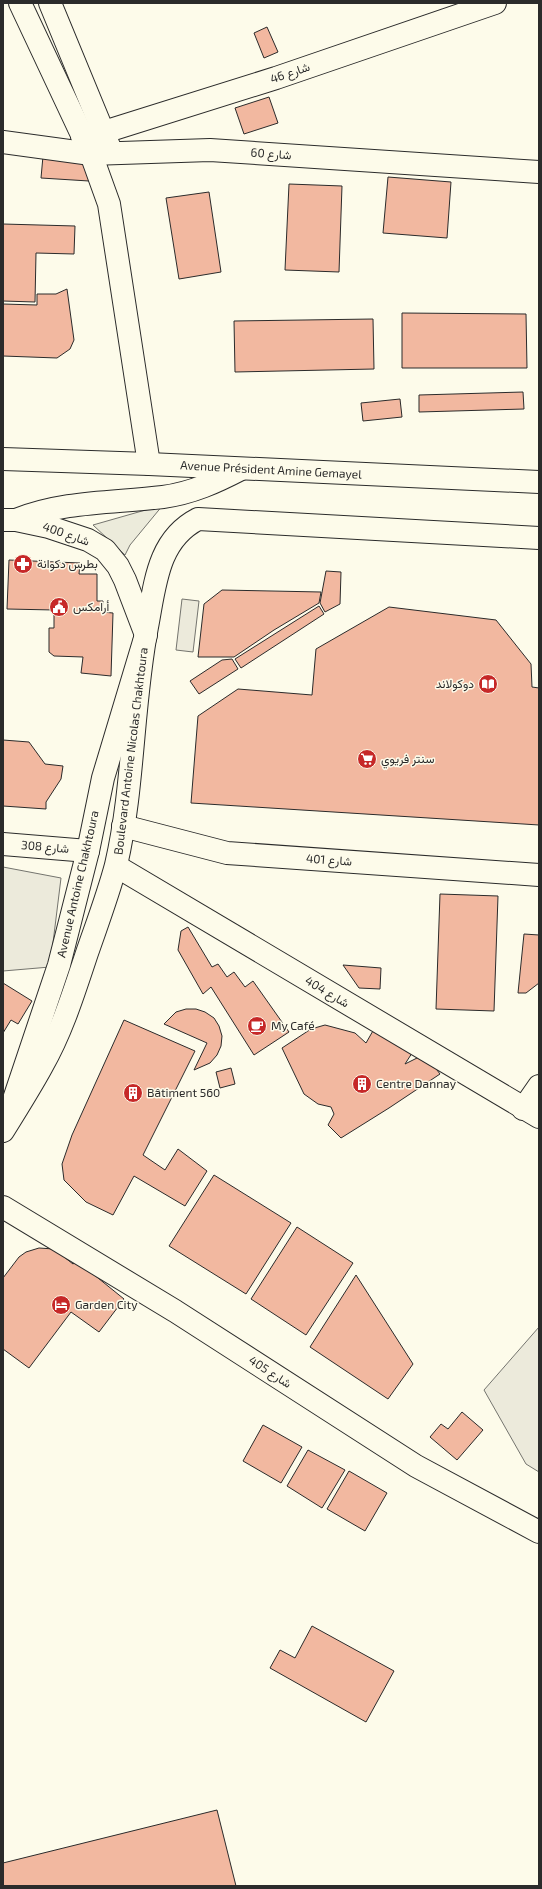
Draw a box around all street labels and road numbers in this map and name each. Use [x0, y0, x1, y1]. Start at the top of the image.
street label: شارع 46 [268, 59, 312, 88]
street label: شارع 60 [250, 145, 292, 164]
street label: Avenue Président Amine Gemayel [180, 457, 363, 481]
street label: شارع 400 [40, 519, 92, 550]
street label: Boulevard Antoine Nicolas Chakhtoura [110, 646, 150, 855]
street label: Avenue Antoine Chakhtoura [53, 809, 101, 959]
street label: شارع 308 [20, 837, 70, 858]
street label: شارع 401 [305, 850, 353, 871]
street label: شارع 404 [301, 973, 352, 1012]
street label: شارع 405 [245, 1352, 294, 1393]

